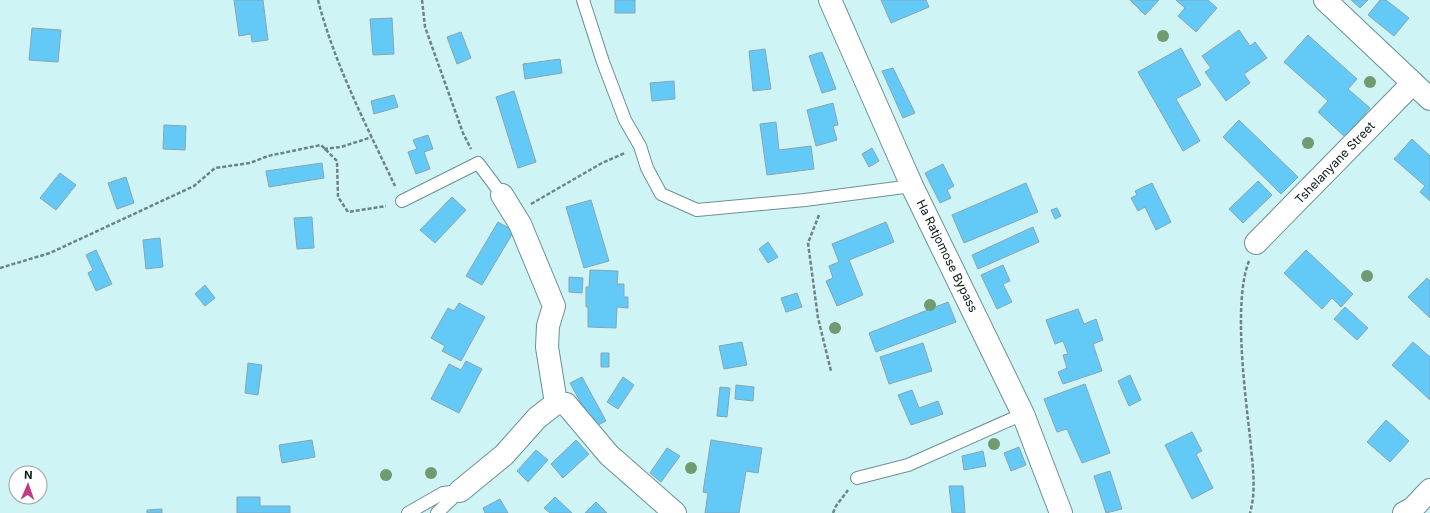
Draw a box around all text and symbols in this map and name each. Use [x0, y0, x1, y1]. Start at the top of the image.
street label: Tshelanyane Street [1292, 118, 1378, 207]
street label: Ha Ratjomose Bypass [914, 197, 981, 315]
north arrow [8, 465, 48, 505]
text: N [24, 468, 33, 482]

